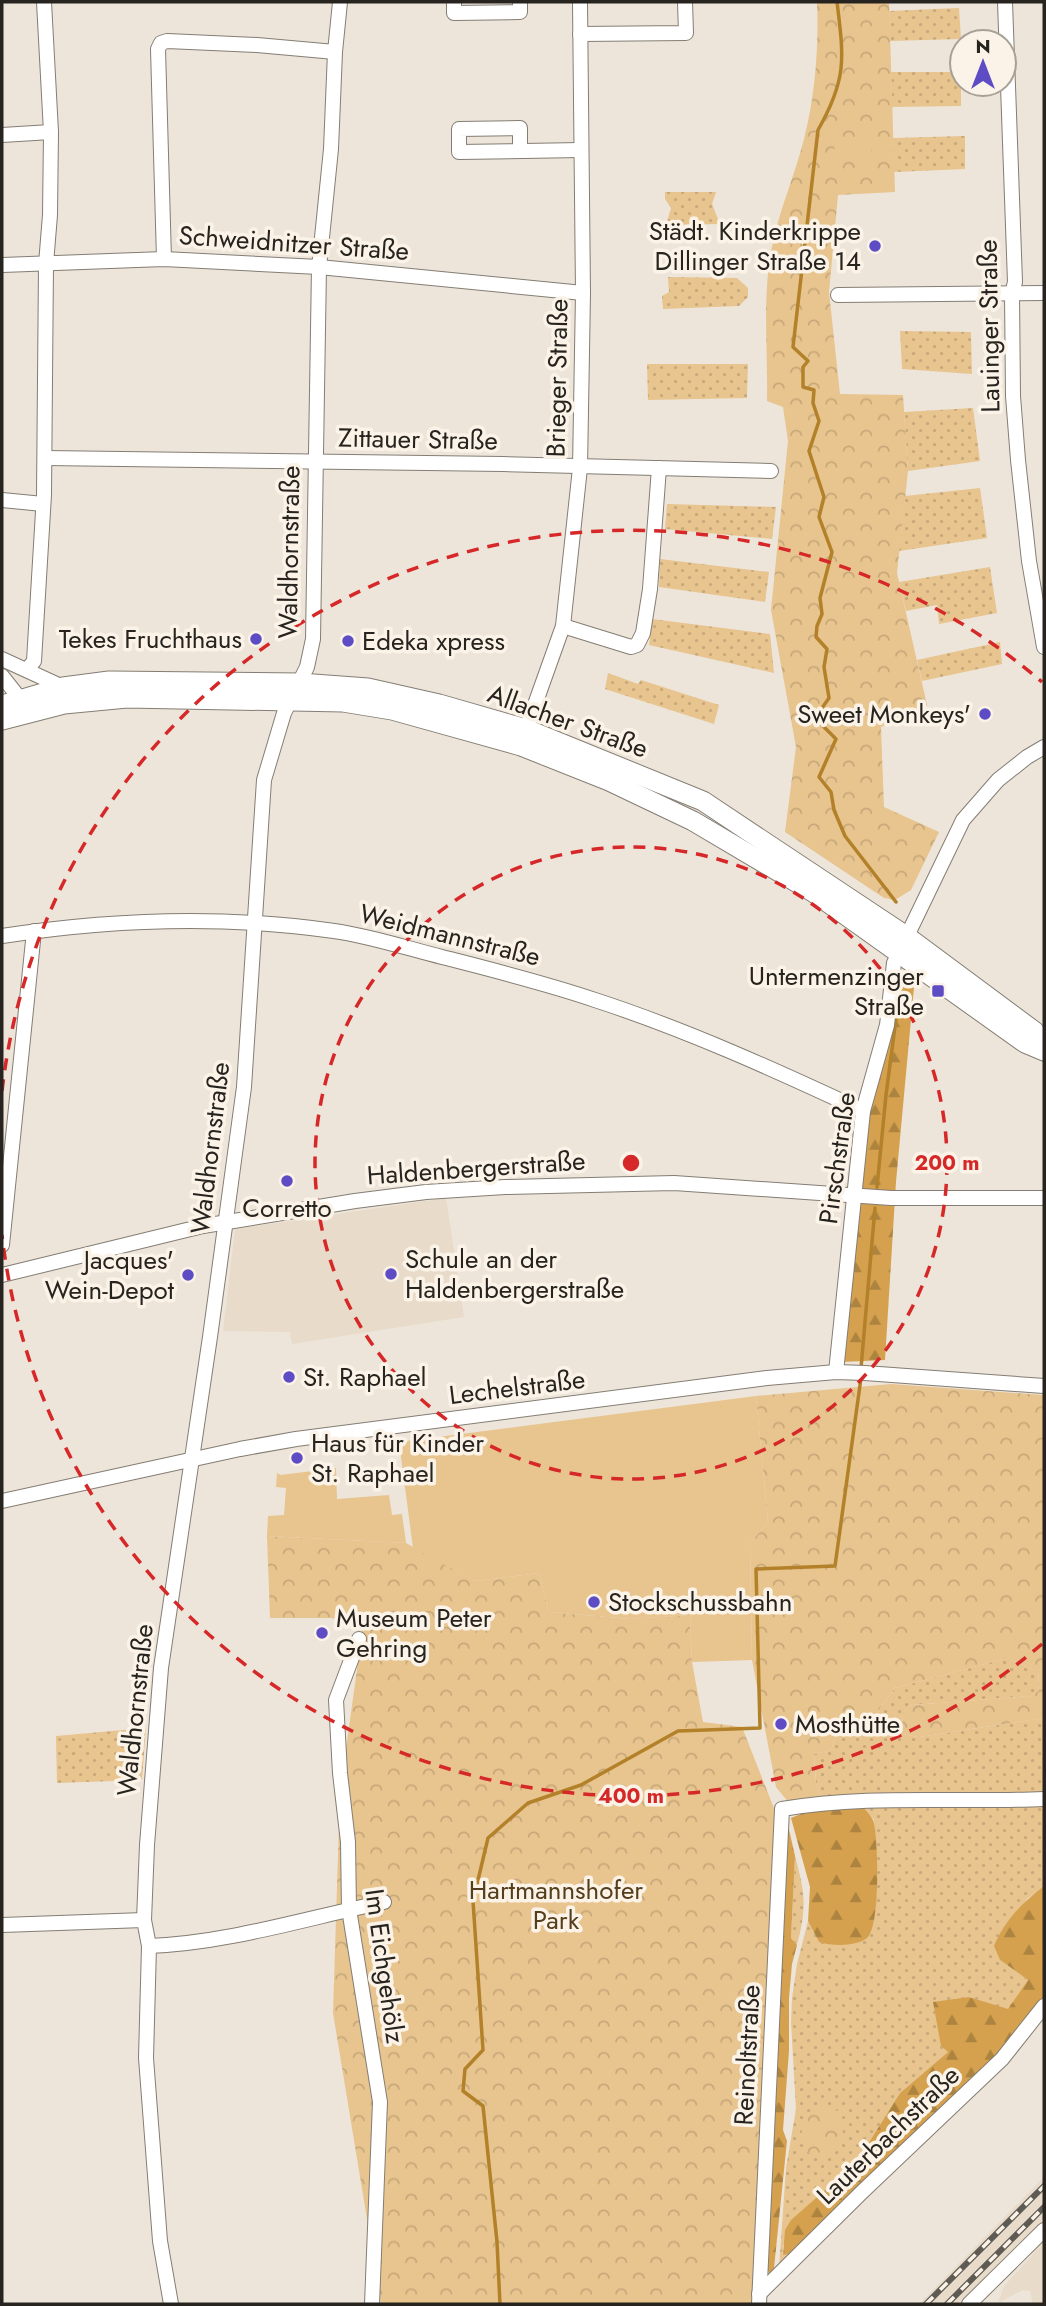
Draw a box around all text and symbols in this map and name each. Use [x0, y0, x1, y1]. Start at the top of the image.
north arrow [948, 28, 1018, 98]
text: N [975, 33, 991, 60]
place label: Städt. Kinderkrippe Dillinger Straße 14 [649, 212, 861, 280]
street label: Schweidnitzer Straße [178, 216, 410, 270]
marker: Städt. Kinderkrippe Dillinger Straße 14 [867, 238, 883, 254]
street label: Lauinger Straße [968, 239, 1010, 413]
street label: Brieger Straße [537, 298, 577, 458]
street label: Zittauer Straße [338, 419, 498, 459]
street label: Waldhornstraße [268, 465, 310, 639]
place label: Tekes Fruchthaus [59, 620, 242, 658]
place label: Edeka xpress [362, 622, 505, 660]
marker: Tekes Fruchthaus [248, 631, 264, 647]
marker: Edeka xpress [340, 633, 356, 649]
street label: Allacher Straße [483, 674, 653, 768]
place label: Sweet Monkeys' [797, 695, 971, 733]
marker: Sweet Monkeys' [977, 706, 993, 722]
street label: Weidmannstraße [356, 894, 544, 976]
place label: Untermenzinger Straße [749, 957, 924, 1025]
marker: Untermenzinger Straße [930, 983, 946, 999]
street label: Waldhornstraße [181, 1060, 239, 1236]
street label: Pirschstraße [809, 1090, 865, 1226]
street label: Haldenbergerstraße [365, 1141, 587, 1195]
text: 200 m [914, 1148, 980, 1178]
centre of rings [619, 1151, 643, 1175]
marker: Corretto [279, 1173, 295, 1189]
place label: Corretto [242, 1189, 332, 1227]
place label: Schule an der Haldenbergerstraße [405, 1240, 624, 1308]
place label: Jacques' Wein-Depot [45, 1241, 175, 1309]
marker: Schule an der Haldenbergerstraße [383, 1266, 399, 1282]
marker: Jacques' Wein-Depot [180, 1267, 196, 1283]
place label: St. Raphael [303, 1358, 427, 1396]
street label: Lechelstraße [447, 1360, 587, 1414]
marker: St. Raphael [281, 1369, 297, 1385]
place label: Haus für Kinder St. Raphael [311, 1424, 484, 1492]
marker: Haus für Kinder St. Raphael [289, 1450, 305, 1466]
place label: Stockschussbahn [608, 1583, 792, 1621]
marker: Stockschussbahn [586, 1594, 602, 1610]
place label: Museum Peter Gehring [336, 1599, 492, 1667]
street label: Waldhornstraße [107, 1622, 163, 1798]
marker: Museum Peter Gehring [314, 1625, 330, 1641]
place label: Mosthütte [795, 1705, 900, 1743]
marker: Mosthütte [773, 1716, 789, 1732]
text: 400 m [598, 1781, 664, 1811]
park label: Hartmannshofer Park [469, 1871, 643, 1939]
street label: Im Eichgehölz [355, 1886, 415, 2046]
street label: Reinoltstraße [724, 1984, 770, 2126]
street label: Lauterbachstraße [808, 2057, 968, 2213]

